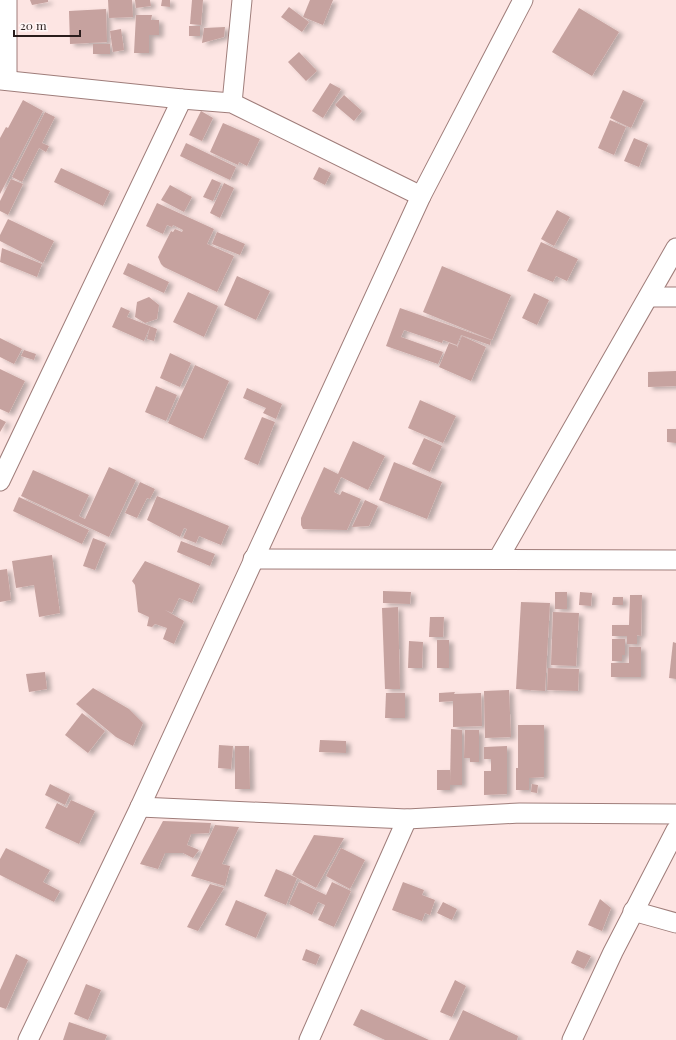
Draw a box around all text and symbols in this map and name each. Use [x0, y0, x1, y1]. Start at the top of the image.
scale bar [14, 12, 80, 38]
text: 20 m [20, 17, 47, 33]

